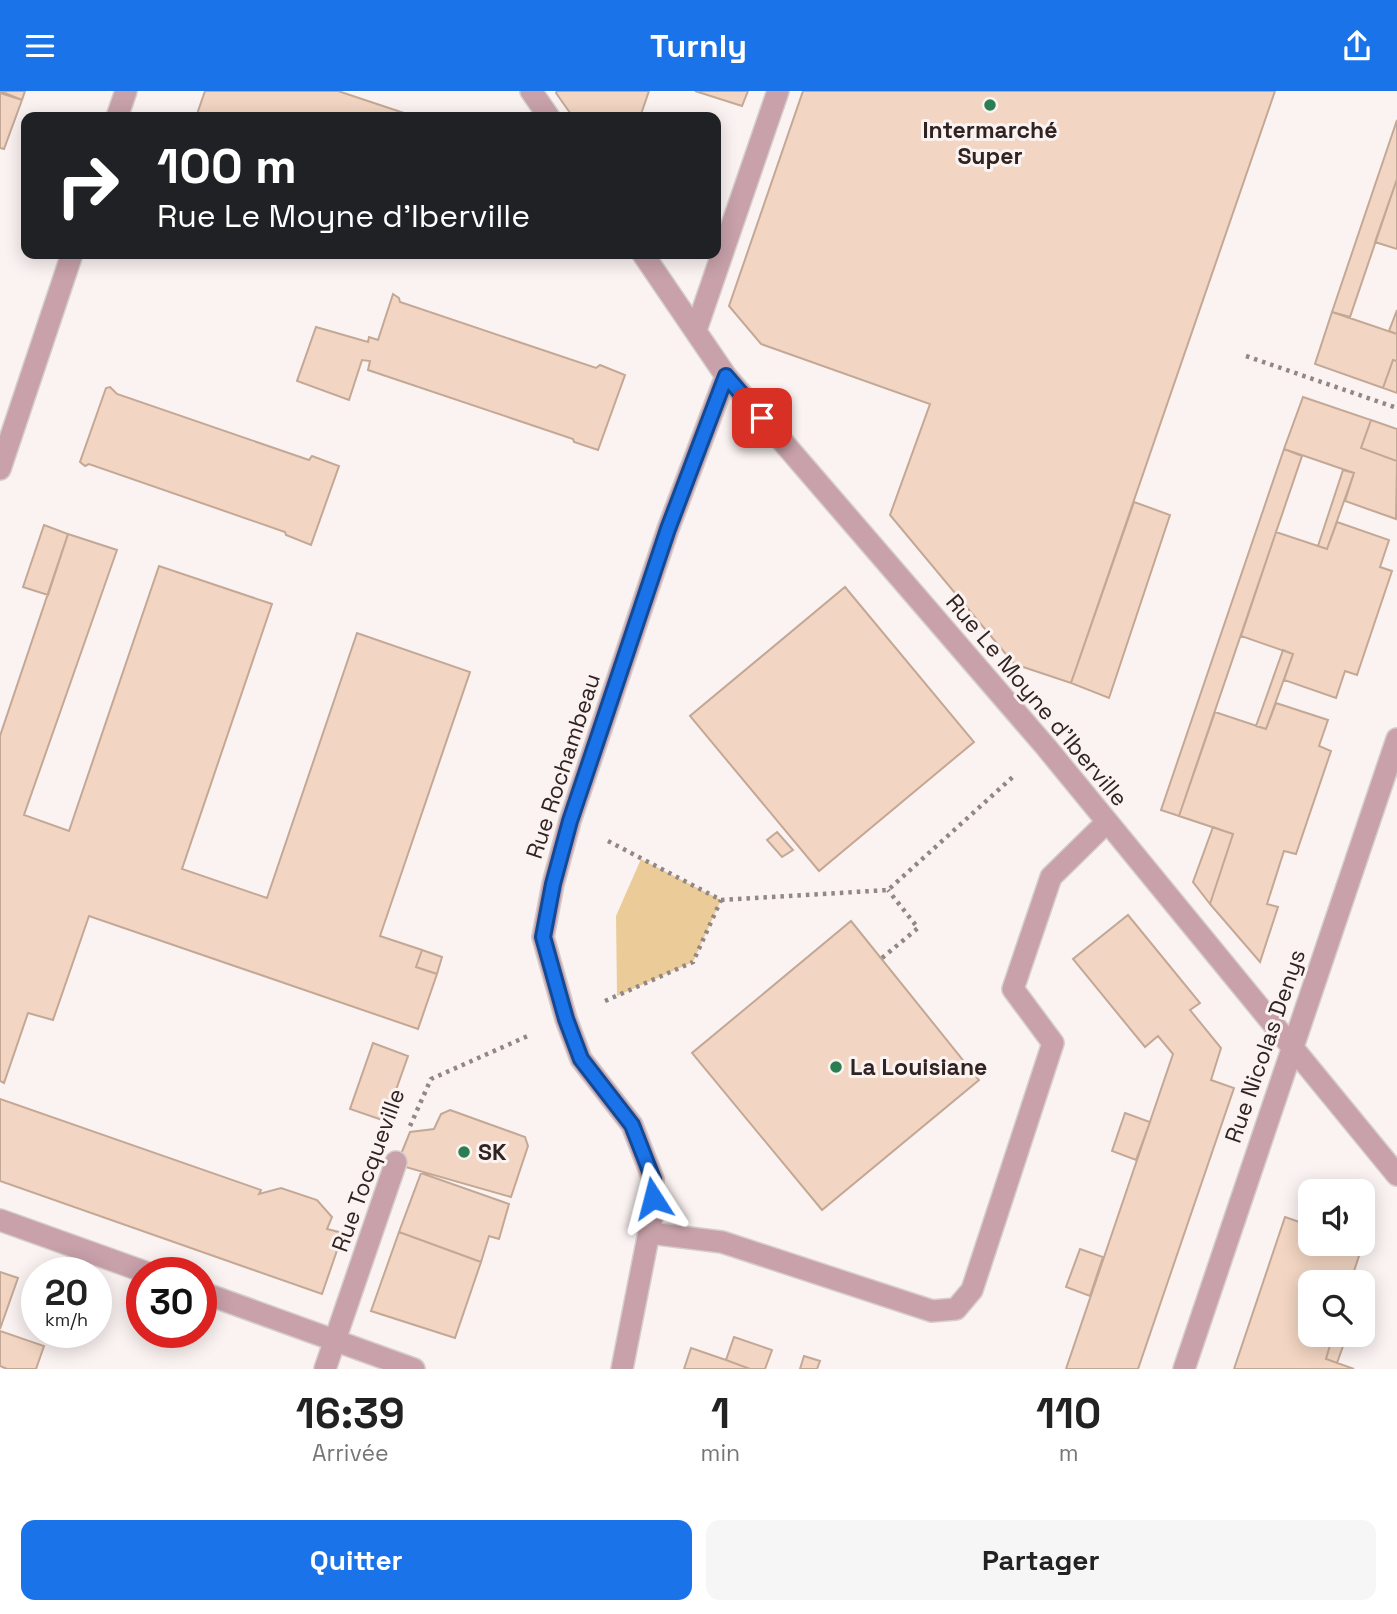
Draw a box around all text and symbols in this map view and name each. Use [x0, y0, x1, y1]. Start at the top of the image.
text: Turnly [650, 26, 747, 66]
icon: menu [21, 27, 59, 65]
icon: share [1338, 27, 1376, 65]
marker: Intermarché Super [982, 97, 998, 113]
place label: Intermarché Super [923, 115, 1057, 171]
text: 100 m [157, 135, 297, 197]
icon: right [42, 140, 133, 231]
text: Rue Le Moyne d'Iberville [157, 196, 530, 236]
pin [732, 388, 792, 448]
icon: arrive [743, 399, 781, 437]
street label: Rue Le Moyne d'Iberville [939, 588, 1135, 812]
street label: Rue Rochambeau [519, 670, 607, 862]
street label: Rue Nicolas Denys [1218, 945, 1312, 1147]
place label: La Louisiane [850, 1052, 987, 1082]
marker: La Louisiane [828, 1059, 844, 1075]
street label: Rue Tocqueville [325, 1084, 411, 1256]
place label: SK [478, 1137, 507, 1167]
marker: SK [456, 1144, 472, 1160]
position arrow [616, 1161, 690, 1235]
map controls [1298, 1179, 1375, 1347]
button: sound [1298, 1179, 1375, 1256]
speed limit sign: 30 [126, 1257, 217, 1348]
button: search [1298, 1270, 1375, 1347]
text: 20 [45, 1271, 88, 1315]
text: km/h [45, 1308, 88, 1331]
text: 16:39 [296, 1387, 405, 1440]
text: 1 [711, 1387, 730, 1440]
text: 110 [1036, 1387, 1101, 1440]
text: Arrivée [312, 1438, 389, 1468]
text: min [701, 1438, 740, 1468]
text: m [1059, 1438, 1078, 1468]
button: Quitter [21, 1520, 692, 1600]
button: Partager [706, 1520, 1376, 1600]

